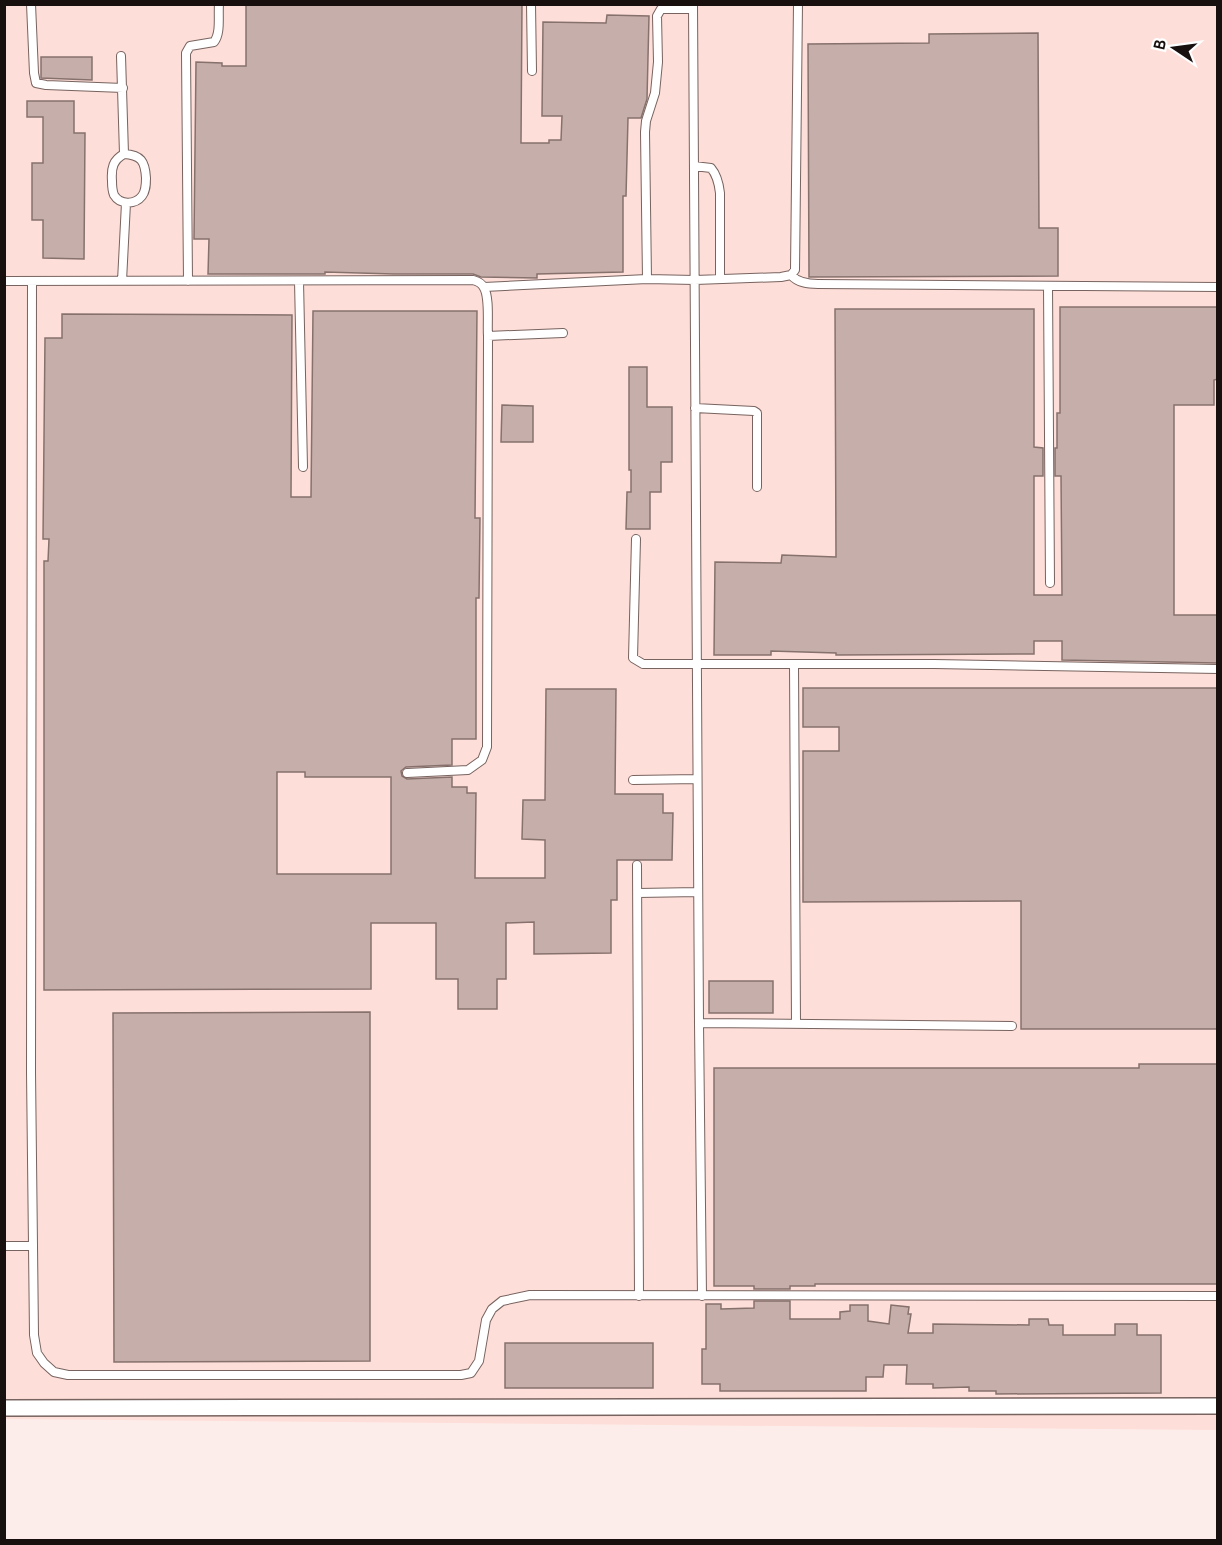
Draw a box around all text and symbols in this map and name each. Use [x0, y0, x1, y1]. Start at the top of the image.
north arrow [1144, 18, 1204, 78]
text: B [1149, 38, 1170, 52]

